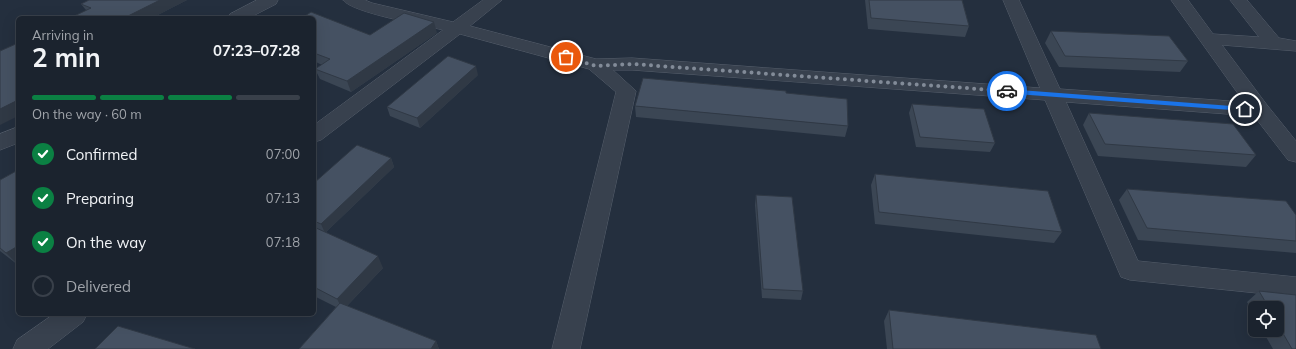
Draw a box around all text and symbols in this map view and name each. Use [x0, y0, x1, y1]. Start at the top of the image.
text: Arriving in [32, 27, 94, 43]
pin [549, 40, 583, 74]
text: 2 min [32, 41, 101, 74]
text: 07:23–07:28 [213, 41, 300, 60]
icon: bag [555, 46, 577, 68]
courier [987, 71, 1027, 111]
icon: car [996, 80, 1018, 102]
pin [1228, 92, 1262, 126]
icon: home [1234, 98, 1256, 120]
text: On the way · 60 m [32, 106, 142, 122]
icon: check [32, 143, 54, 165]
text: Confirmed [66, 145, 137, 164]
text: 07:00 [266, 146, 300, 162]
icon: check [32, 187, 54, 209]
text: Preparing [66, 189, 134, 208]
text: 07:13 [266, 190, 300, 206]
icon: check [32, 231, 54, 253]
text: On the way [66, 233, 146, 252]
text: 07:18 [266, 234, 300, 250]
text: Delivered [66, 277, 131, 296]
map controls [1248, 301, 1284, 337]
button: locate [1248, 301, 1284, 337]

